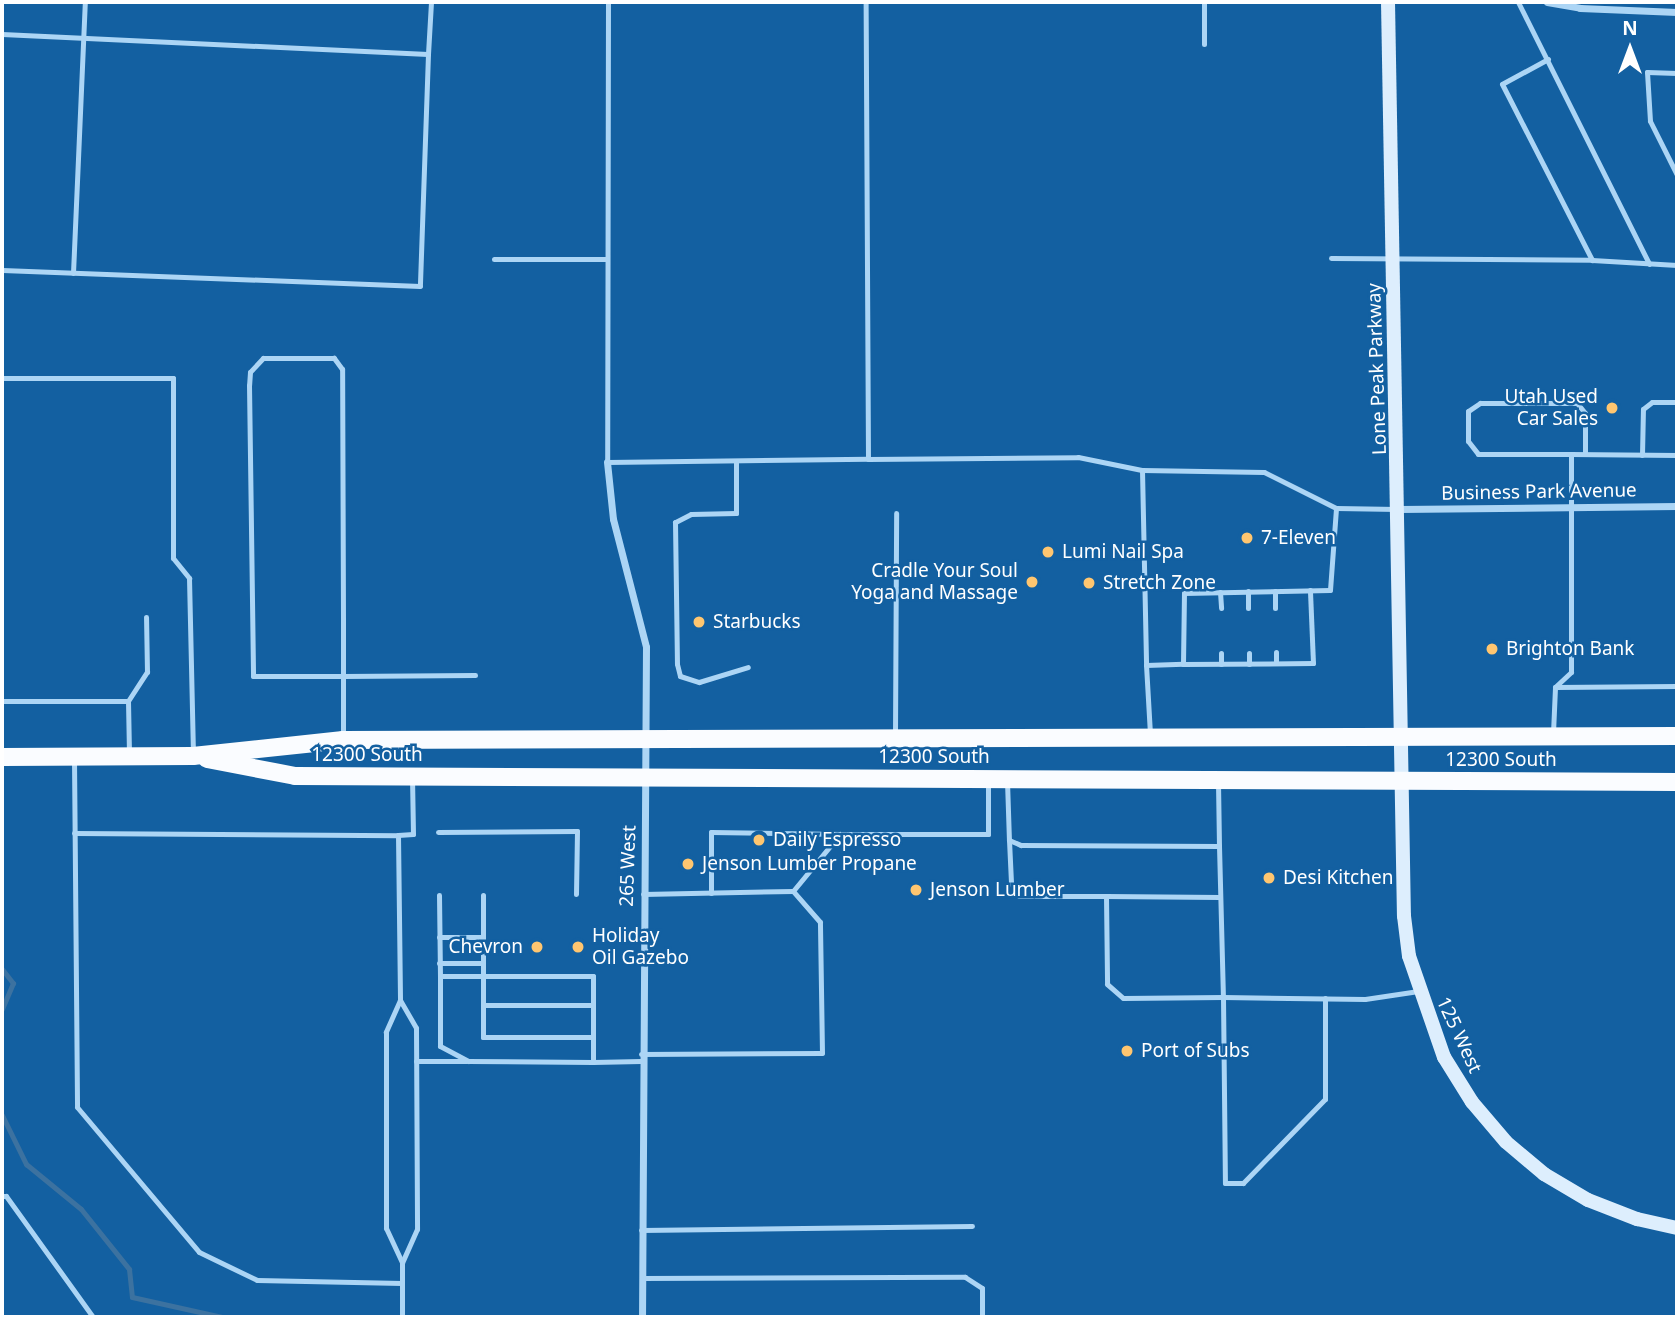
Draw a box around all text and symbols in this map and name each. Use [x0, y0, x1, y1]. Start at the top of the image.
north arrow [1595, 14, 1665, 84]
text: N [1622, 15, 1638, 41]
street label: Lone Peak Parkway [1363, 283, 1391, 455]
place label: Utah Used Car Sales [1505, 386, 1598, 430]
marker: Utah Used Car Sales [1604, 400, 1620, 416]
street label: Business Park Avenue [1441, 479, 1637, 505]
place label: 7-Eleven [1261, 527, 1336, 549]
marker: 7-Eleven [1239, 530, 1255, 546]
place label: Lumi Nail Spa [1062, 541, 1184, 563]
marker: Lumi Nail Spa [1040, 544, 1056, 560]
place label: Cradle Your Soul Yoga and Massage [851, 560, 1018, 604]
place label: Stretch Zone [1103, 572, 1216, 594]
marker: Cradle Your Soul Yoga and Massage [1024, 574, 1040, 590]
marker: Stretch Zone [1081, 575, 1097, 591]
place label: Starbucks [713, 611, 801, 633]
marker: Starbucks [691, 614, 707, 630]
place label: Brighton Bank [1506, 638, 1634, 660]
marker: Brighton Bank [1484, 641, 1500, 657]
street label: 12300 South [311, 744, 423, 766]
street label: 12300 South [878, 746, 990, 768]
street label: 12300 South [1445, 749, 1557, 771]
street label: 265 West [615, 825, 641, 907]
place label: Daily Espresso [773, 829, 901, 851]
marker: Daily Espresso [751, 832, 767, 848]
place label: Jenson Lumber Propane [702, 853, 917, 875]
marker: Jenson Lumber Propane [680, 856, 696, 872]
place label: Desi Kitchen [1283, 867, 1393, 889]
marker: Desi Kitchen [1261, 870, 1277, 886]
place label: Jenson Lumber [930, 879, 1065, 901]
marker: Jenson Lumber [908, 882, 924, 898]
place label: Holiday Oil Gazebo [592, 925, 689, 969]
place label: Chevron [449, 936, 523, 958]
marker: Chevron [529, 939, 545, 955]
marker: Holiday Oil Gazebo [570, 939, 586, 955]
street label: 125 West [1431, 993, 1487, 1077]
place label: Port of Subs [1141, 1040, 1250, 1062]
marker: Port of Subs [1119, 1043, 1135, 1059]

